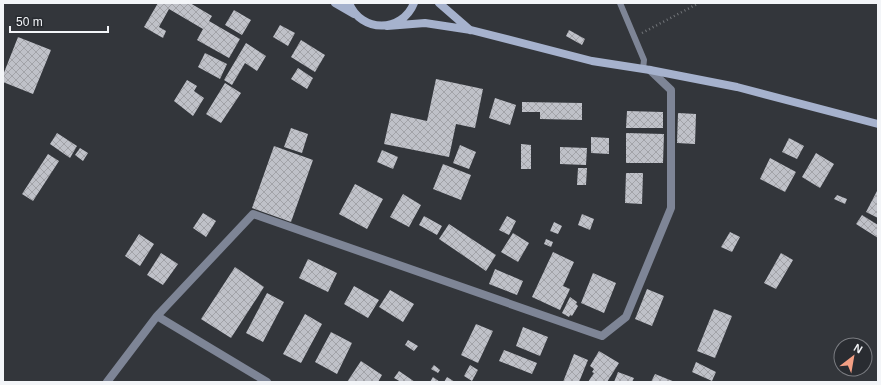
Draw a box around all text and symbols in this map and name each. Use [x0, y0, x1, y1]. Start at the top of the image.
scale bar [10, 8, 108, 34]
text: 50 m [16, 15, 43, 29]
north arrow [833, 337, 873, 377]
text: N [852, 341, 865, 356]

